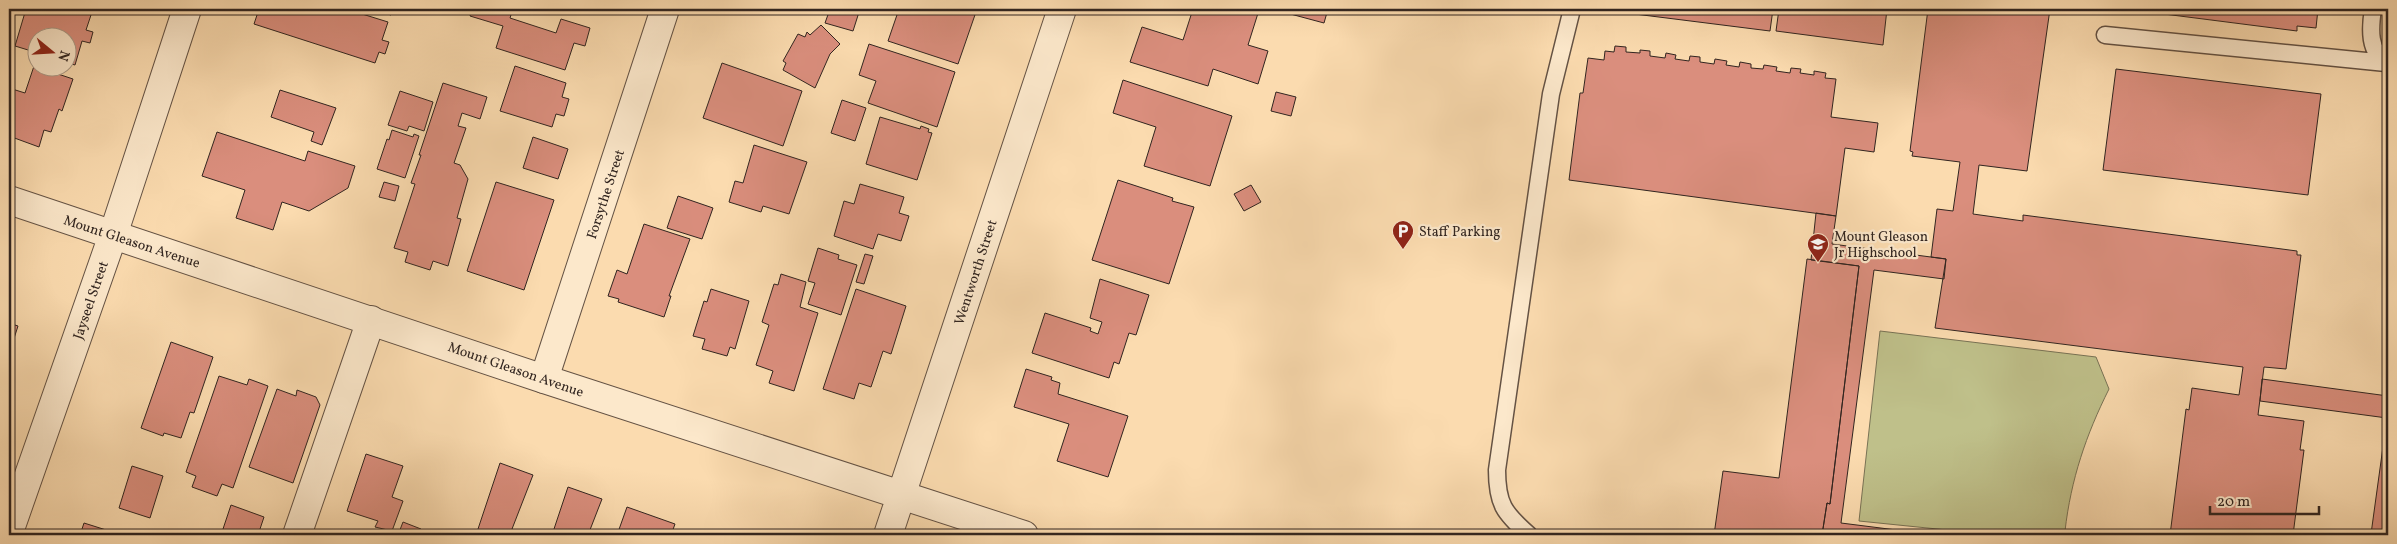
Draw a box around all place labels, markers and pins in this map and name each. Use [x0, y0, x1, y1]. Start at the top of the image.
parking icon: Staff Parking [1391, 219, 1415, 250]
place label: Staff Parking [1419, 223, 1500, 242]
place label: Mount Gleason Jr Highschool [1834, 228, 1928, 263]
school or university icon: Mount Gleason Jr Highschool [1806, 232, 1830, 263]

